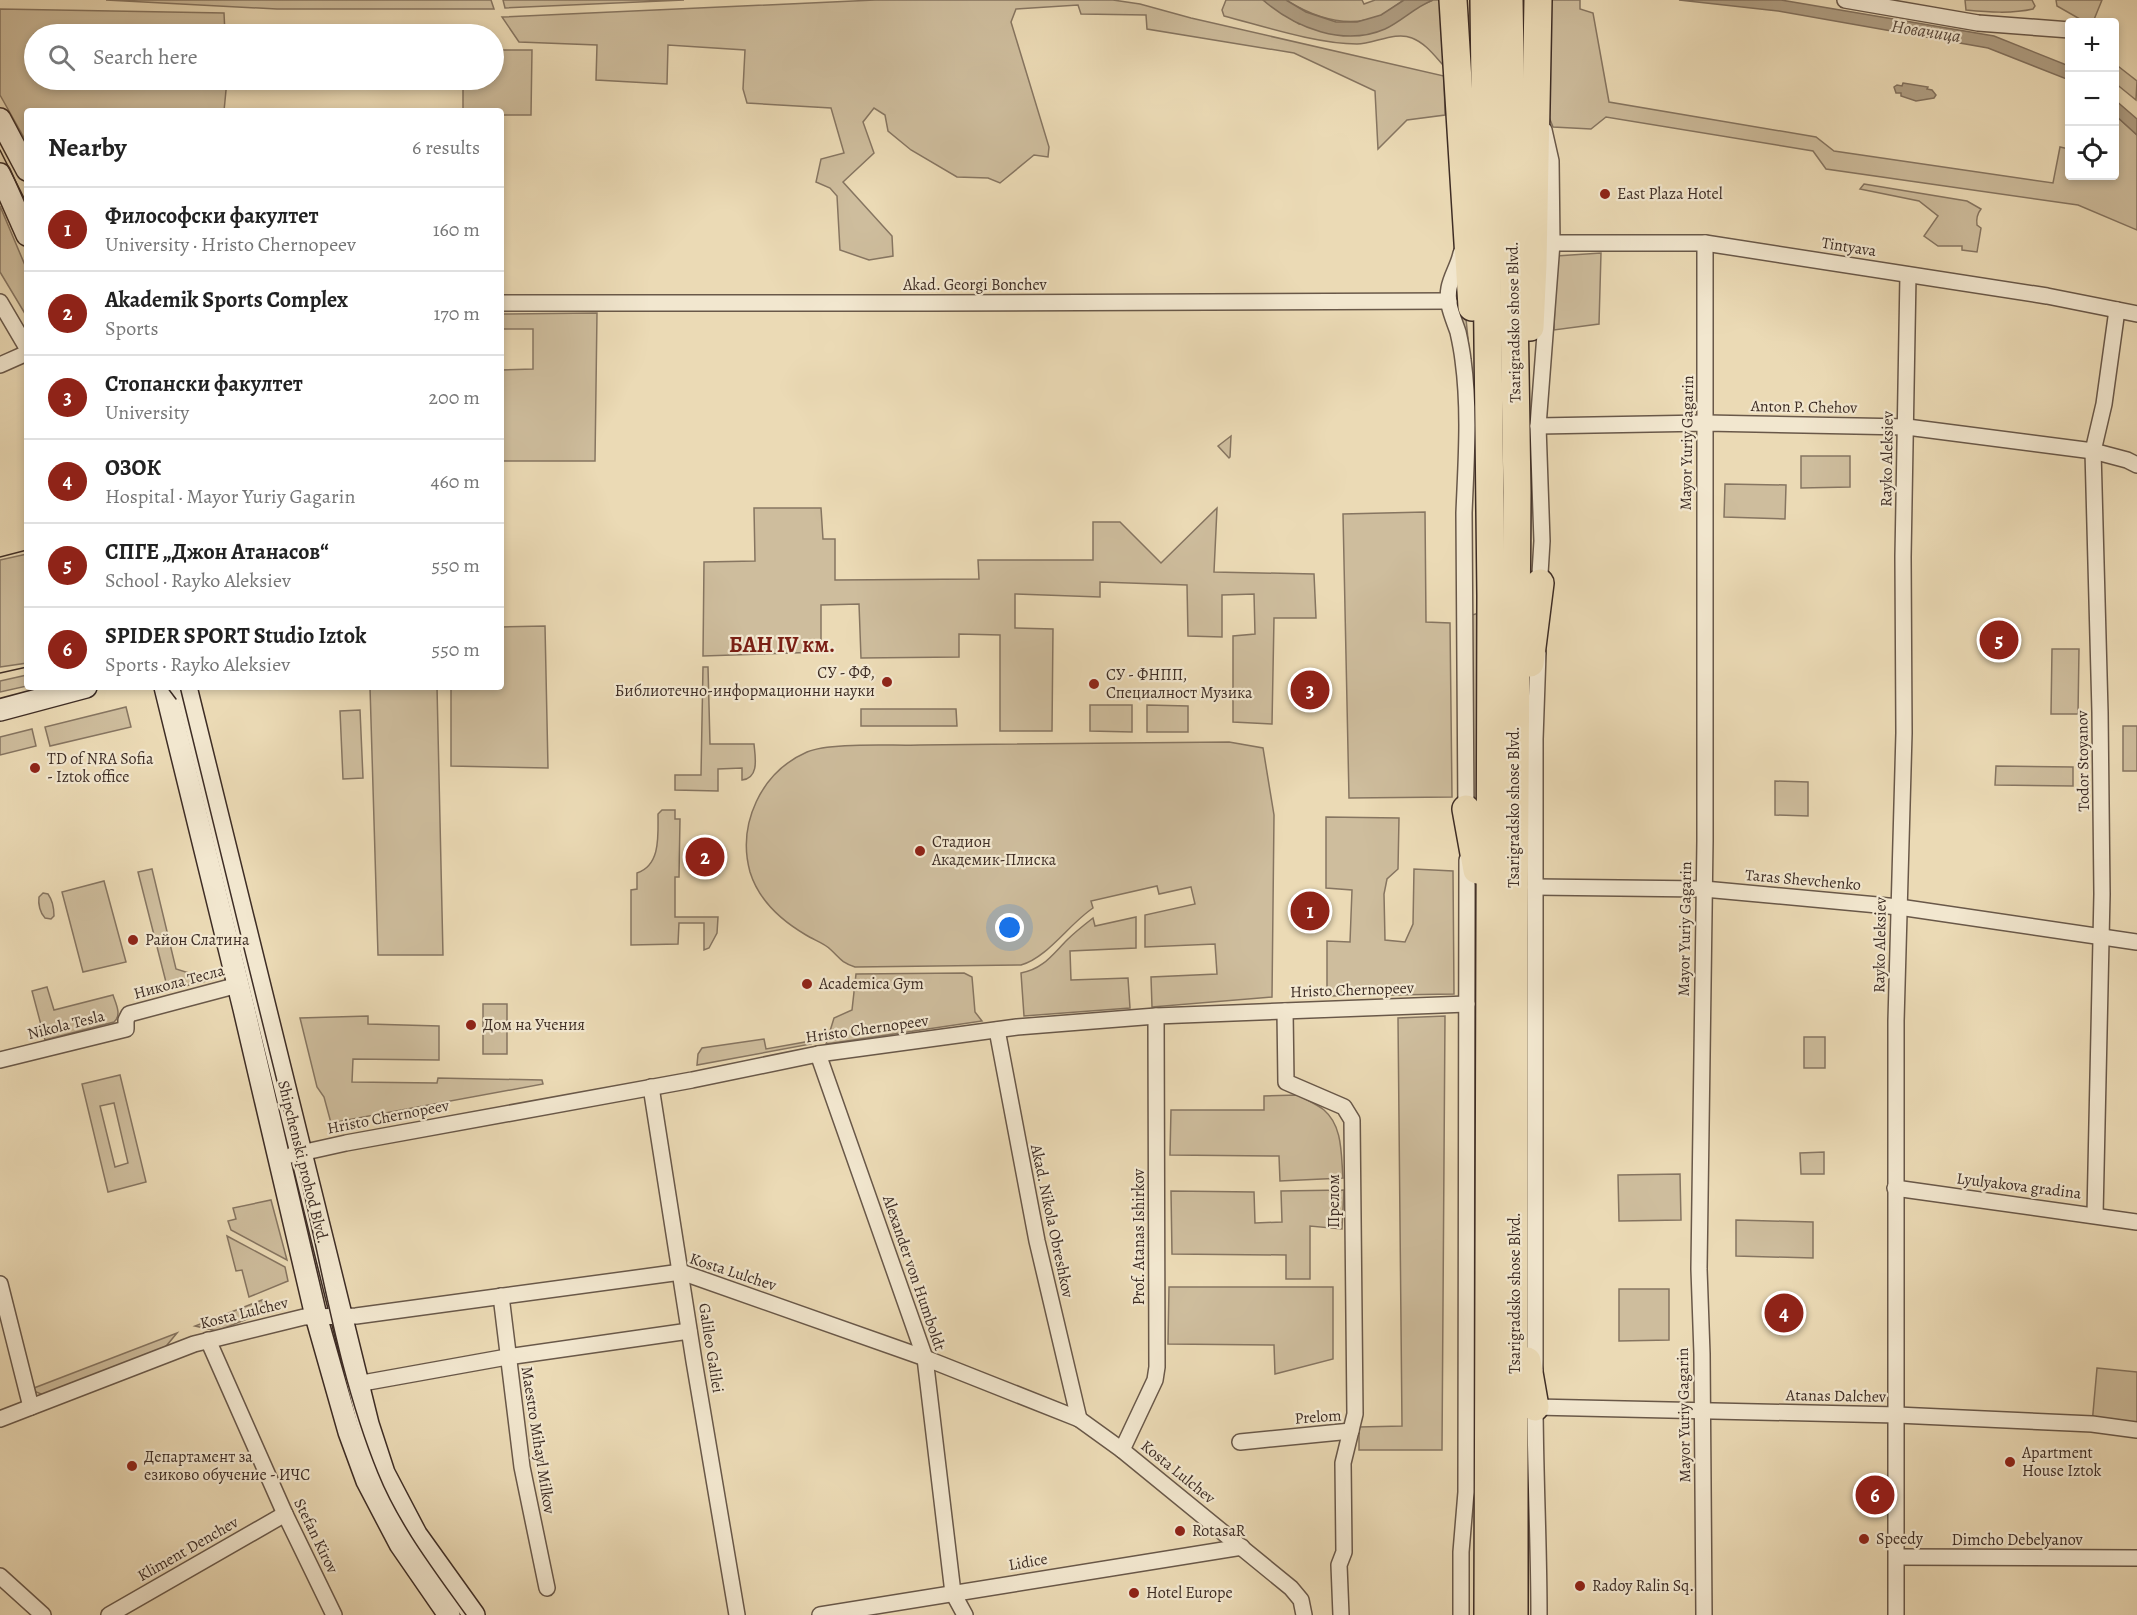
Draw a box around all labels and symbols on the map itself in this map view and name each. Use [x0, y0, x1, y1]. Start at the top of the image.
water label: Новачица [1889, 14, 1963, 48]
place label: East Plaza Hotel [1617, 183, 1723, 205]
marker: East Plaza Hotel [1598, 187, 1612, 201]
street label: Tintyava [1820, 232, 1879, 262]
street label: Tsarigradsko shose Blvd. [1502, 241, 1526, 403]
street label: Akad. Georgi Bonchev [902, 274, 1048, 296]
street label: Mayor Yuriy Gagarin [1675, 375, 1699, 511]
street label: Anton P. Chehov [1750, 395, 1858, 419]
street label: Rayko Aleksiev [1875, 410, 1899, 507]
pin: 5 [1980, 618, 2018, 662]
district label: БАН IV км. [729, 630, 835, 660]
place label: СУ - ФФ, Библиотечно-информационни науки [615, 662, 875, 702]
place label: СУ - ФНПП, Специалност Музика [1106, 664, 1253, 704]
pin: 3 [1290, 668, 1330, 712]
marker: СУ - ФФ, Библиотечно-информационни науки [880, 675, 894, 689]
marker: СУ - ФНПП, Специалност Музика [1087, 677, 1101, 691]
street label: Todor Stoyanov [2071, 709, 2095, 812]
street label: Tsarigradsko shose Blvd. [1503, 726, 1525, 888]
place label: TD of NRA Sofia - Iztok office [47, 748, 154, 788]
marker: TD of NRA Sofia - Iztok office [28, 761, 42, 775]
place label: Стадион Академик-Плиска [931, 831, 1057, 871]
pin: 2 [686, 834, 724, 880]
marker: Стадион Академик-Плиска [913, 844, 927, 858]
street label: Mayor Yuriy Gagarin [1673, 861, 1697, 997]
street label: Taras Shevchenko [1744, 864, 1862, 896]
pin: 1 [1290, 888, 1330, 934]
street label: Rayko Aleksiev [1868, 896, 1892, 993]
your location [995, 913, 1024, 942]
place label: Район Слатина [145, 929, 250, 951]
marker: Район Слатина [126, 933, 140, 947]
street label: Никола Тесла [131, 959, 227, 1005]
place label: Academica Gym [818, 973, 924, 995]
marker: Academica Gym [800, 977, 814, 991]
street label: Hristo Chernopeev [1290, 977, 1415, 1003]
street label: Nikola Tesla [25, 1005, 107, 1045]
street label: Hristo Chernopeev [804, 1009, 931, 1049]
place label: Дом на Учения [483, 1014, 585, 1036]
marker: Дом на Учения [464, 1018, 478, 1032]
street label: Shipchenski prohod Blvd. [272, 1078, 334, 1246]
street label: Hristo Chernopeev [325, 1094, 452, 1140]
street label: Akad. Nikola Obreshkov [1025, 1141, 1079, 1301]
street label: Lyulyakova gradina [1955, 1167, 2083, 1205]
street label: Prof. Atanas Ishirkov [1128, 1168, 1150, 1305]
street label: Прелом [1323, 1174, 1345, 1228]
street label: Alexander von Humboldt [877, 1191, 951, 1354]
street label: Tsarigradsko shose Blvd. [1504, 1212, 1526, 1374]
street label: Kosta Lulchev [687, 1248, 780, 1297]
pin: 4 [1764, 1290, 1804, 1336]
street label: Kosta Lulchev [198, 1291, 291, 1335]
street label: Galileo Galilei [693, 1302, 729, 1394]
street label: Mayor Yuriy Gagarin [1672, 1347, 1696, 1483]
street label: Maestro Mihayl Milkov [515, 1365, 561, 1516]
street label: Atanas Dalchev [1785, 1384, 1887, 1408]
street label: Prelom [1294, 1404, 1342, 1430]
street label: Kosta Lulchev [1136, 1435, 1221, 1509]
place label: Apartment House Iztok [2021, 1442, 2102, 1482]
place label: Департамент за езиково обучение - ИЧС [144, 1446, 310, 1486]
marker: Apartment House Iztok [2003, 1455, 2017, 1469]
marker: Департамент за езиково обучение - ИЧС [125, 1459, 139, 1473]
pin: 6 [1856, 1472, 1894, 1518]
street label: Stefan Kirov [288, 1495, 344, 1578]
street label: Kliment Denchev [134, 1511, 243, 1587]
place label: RotasaR [1192, 1520, 1246, 1542]
marker: RotasaR [1173, 1524, 1187, 1538]
place label: Speedy [1876, 1528, 1924, 1550]
street label: Dimcho Debelyanov [1951, 1529, 2083, 1551]
marker: Speedy [1857, 1532, 1871, 1546]
street label: Lidice [1007, 1548, 1049, 1576]
place label: Radoy Ralin Sq. [1592, 1575, 1694, 1597]
marker: Radoy Ralin Sq. [1573, 1579, 1587, 1593]
place label: Hotel Europe [1146, 1582, 1233, 1604]
marker: Hotel Europe [1127, 1586, 1141, 1600]

